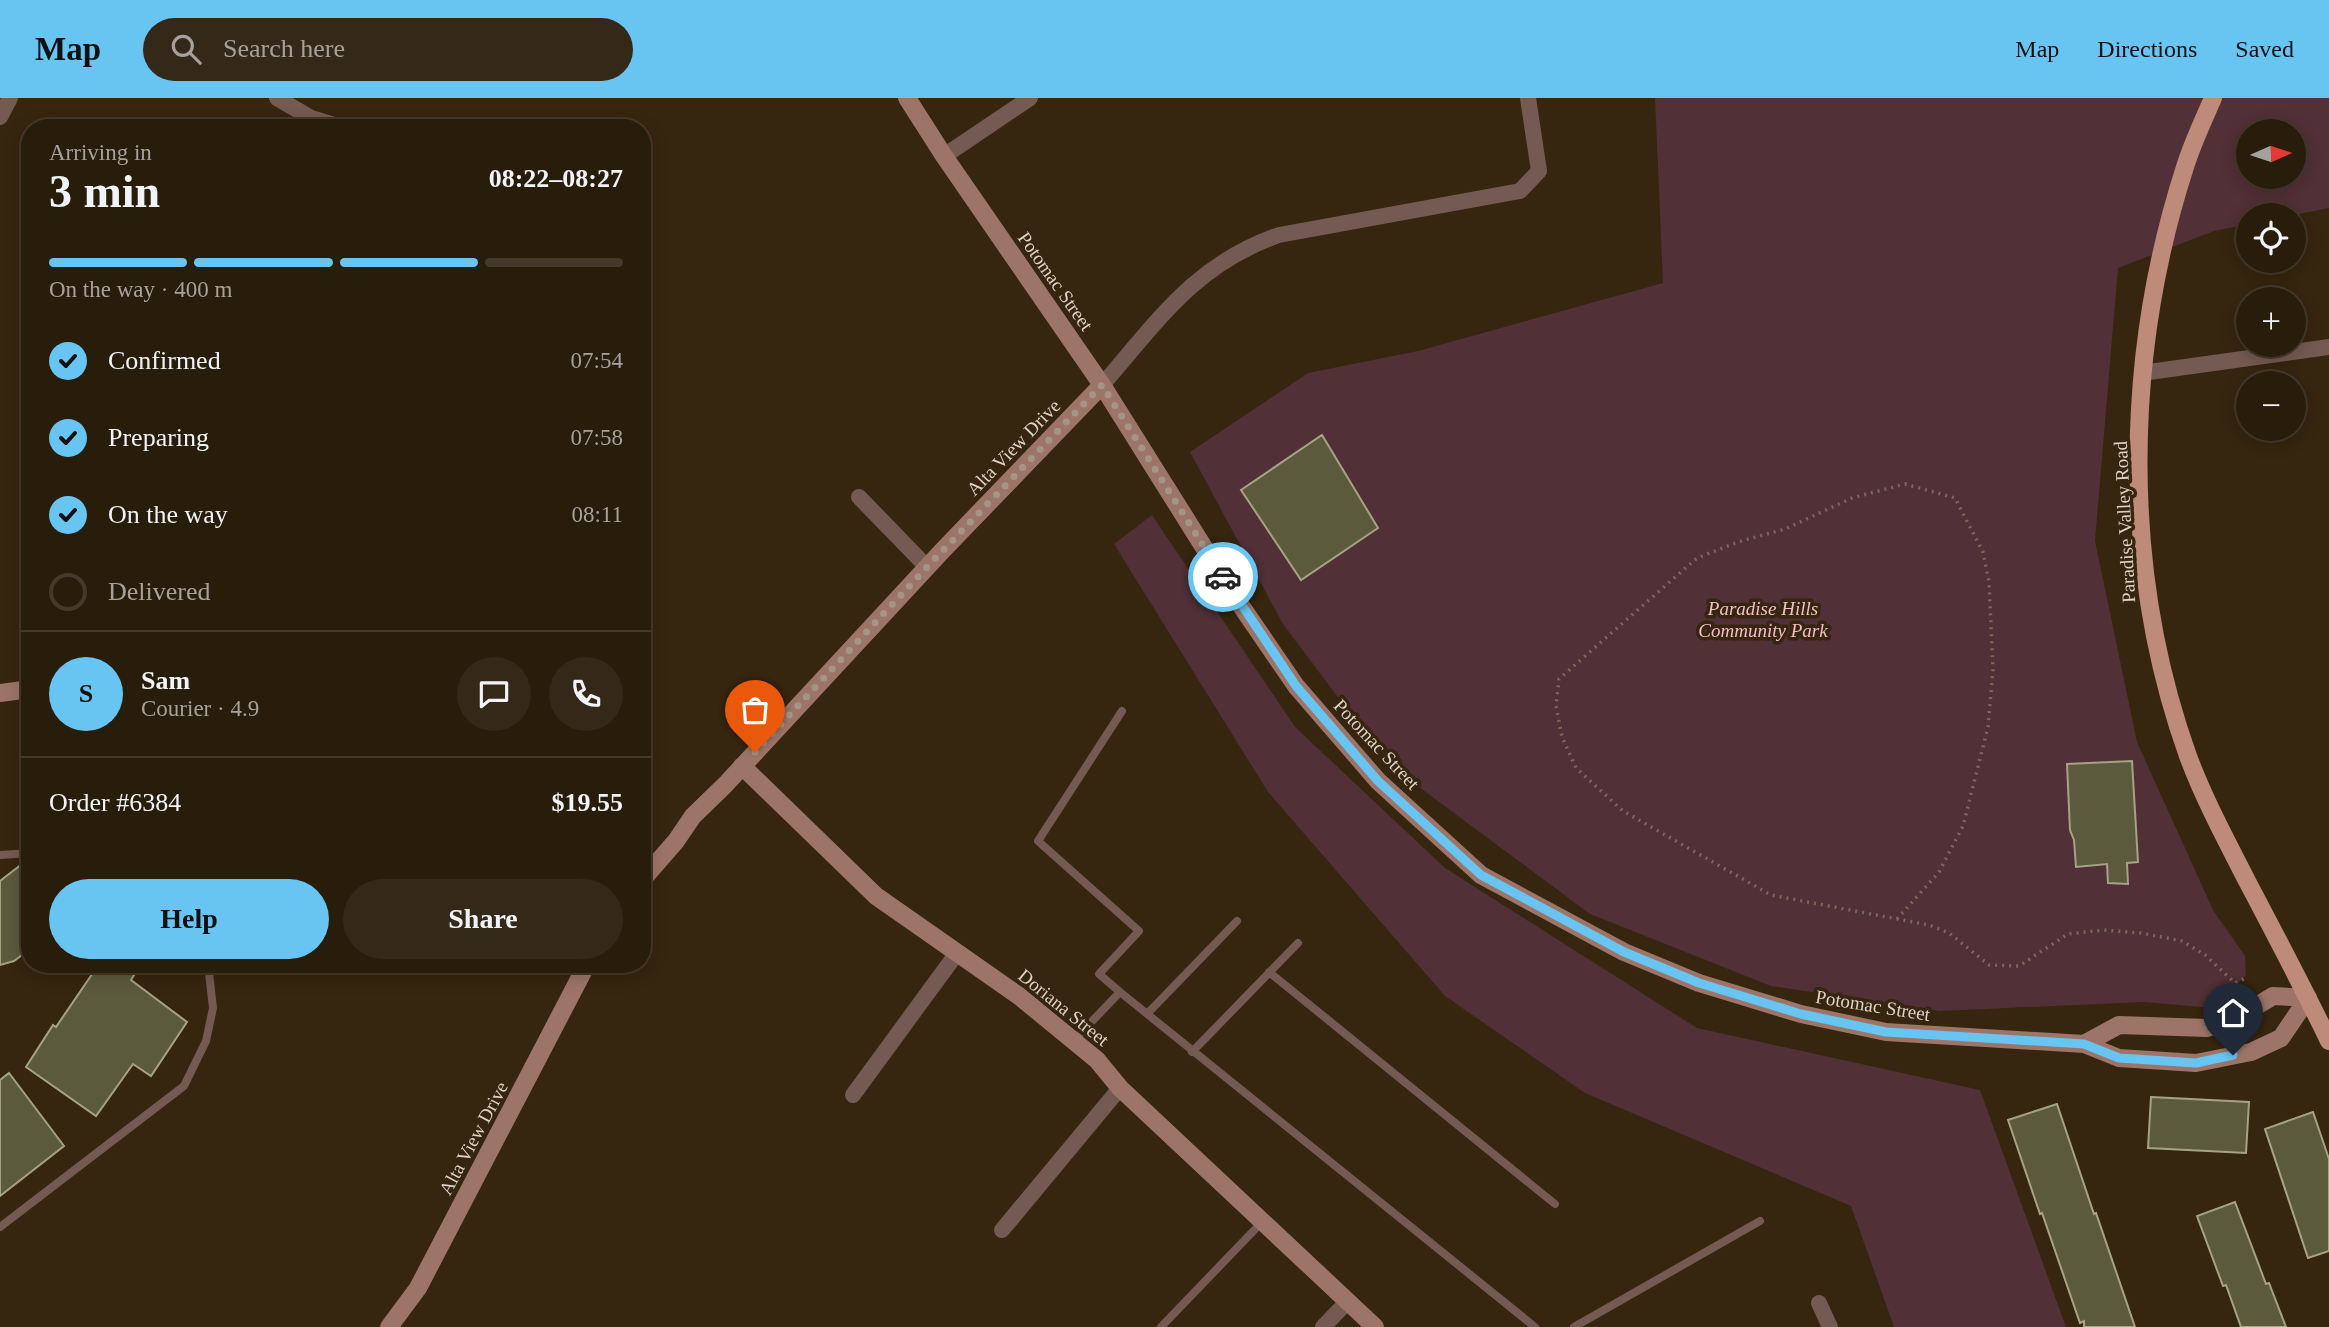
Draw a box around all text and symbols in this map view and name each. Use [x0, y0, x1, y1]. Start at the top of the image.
search box [143, 18, 633, 81]
icon: search [167, 30, 205, 68]
text: Map [35, 31, 101, 67]
text: Search here [223, 34, 345, 63]
text: Map [2015, 36, 2059, 62]
text: Directions [2097, 36, 2197, 62]
text: Saved [2235, 36, 2294, 62]
north arrow [2236, 119, 2306, 189]
map controls [2236, 119, 2306, 441]
text: Arriving in [49, 140, 152, 165]
text: 08:22–08:27 [489, 164, 623, 193]
text: 3 min [49, 166, 160, 217]
button: locate [2236, 203, 2306, 273]
street label: Potomac Street [1014, 228, 1098, 335]
text: On the way · 400 m [49, 277, 232, 302]
button: + [2236, 287, 2306, 357]
icon: check [49, 342, 87, 380]
text: Confirmed [108, 346, 221, 375]
text: 07:54 [571, 348, 623, 373]
button: − [2236, 371, 2306, 441]
street label: Alta View Drive [962, 395, 1064, 500]
icon: check [49, 419, 87, 457]
text: Preparing [108, 423, 209, 452]
text: 07:58 [571, 425, 623, 450]
street label: Paradise Valley Road [2110, 440, 2139, 603]
icon: check [49, 496, 87, 534]
text: On the way [108, 500, 228, 529]
text: 08:11 [571, 502, 623, 527]
courier [1188, 542, 1258, 612]
icon: car [1204, 558, 1242, 596]
text: Delivered [108, 577, 211, 606]
park label: Paradise Hills Community Park [1698, 598, 1828, 641]
button: chat [457, 657, 531, 731]
button: phone [549, 657, 623, 731]
text: Sam [141, 666, 190, 695]
text: S [79, 679, 93, 708]
pin [725, 680, 785, 752]
icon: bag [736, 691, 774, 729]
street label: Potomac Street [1330, 695, 1424, 794]
text: Courier · 4.9 [141, 696, 259, 721]
text: Order #6384 [49, 788, 181, 817]
text: $19.55 [552, 788, 623, 817]
button: Help [49, 879, 329, 959]
button: Share [343, 879, 623, 959]
street label: Doriana Street [1014, 965, 1114, 1051]
pin [2203, 983, 2263, 1055]
street label: Potomac Street [1814, 986, 1932, 1025]
icon: home [2214, 994, 2252, 1032]
street label: Alta View Drive [435, 1078, 512, 1198]

